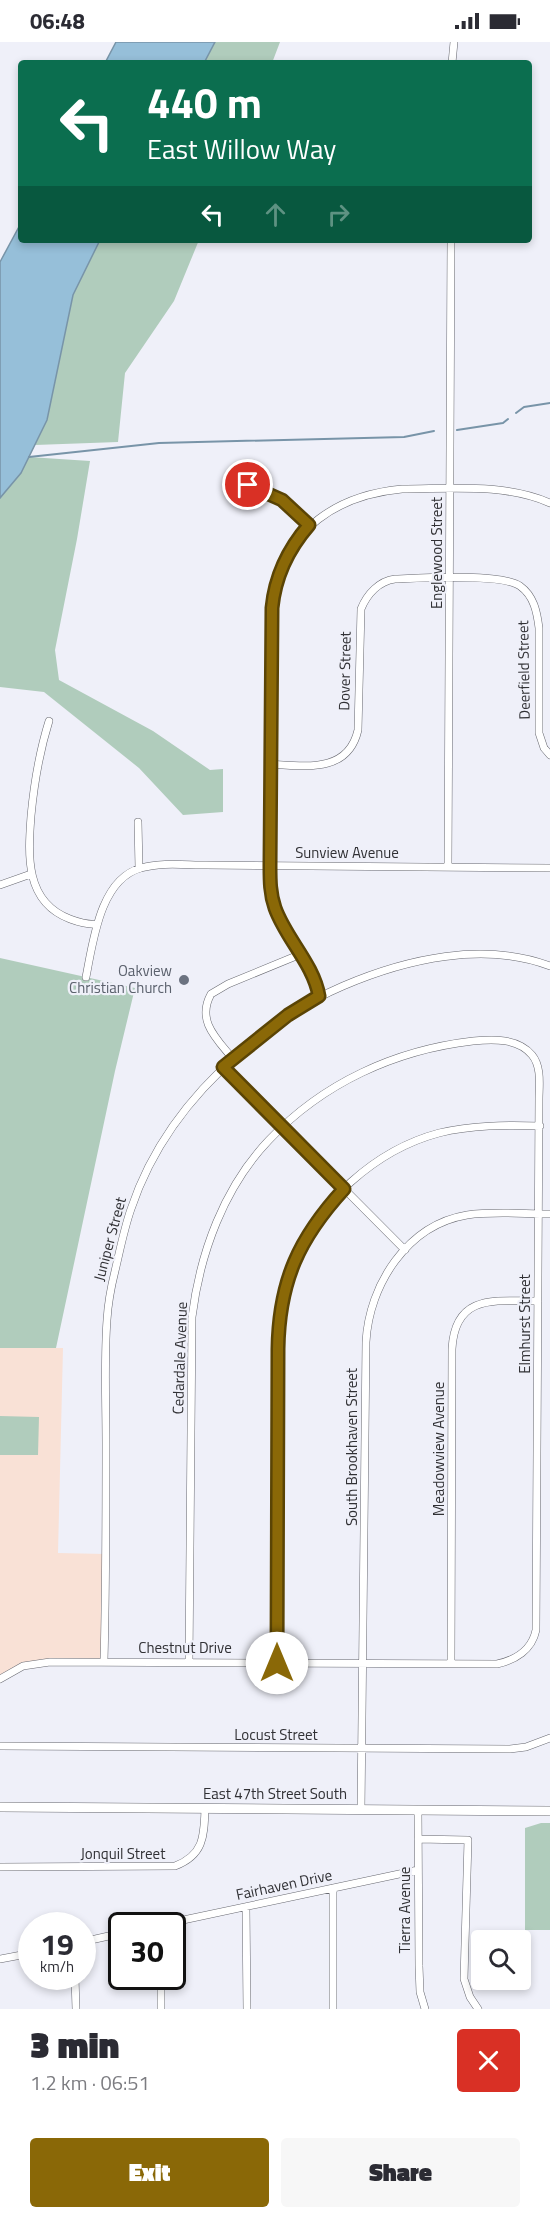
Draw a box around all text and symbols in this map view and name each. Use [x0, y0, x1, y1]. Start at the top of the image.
text: 06:48 [30, 4, 85, 38]
text: 440 m [147, 70, 262, 134]
icon: left [48, 84, 126, 162]
text: East Willow Way [147, 128, 336, 169]
icon: left [196, 198, 229, 231]
icon: ahead [259, 198, 292, 231]
icon: right [322, 198, 355, 231]
pin [222, 459, 273, 510]
icon: arrive [231, 468, 264, 501]
street label: Englewood Street [425, 496, 448, 609]
street label: Deerfield Street [511, 619, 536, 720]
street label: Dover Street [332, 630, 357, 711]
street label: Sunview Avenue [295, 841, 399, 864]
place label: Oakview Christian Church [69, 959, 172, 999]
marker: Oakview Christian Church [177, 973, 191, 987]
street label: Juniper Street [87, 1194, 132, 1284]
street label: Elmhurst Street [513, 1273, 536, 1374]
street label: Cedardale Avenue [166, 1301, 193, 1415]
street label: South Brookhaven Street [340, 1367, 363, 1526]
street label: Meadowview Avenue [427, 1382, 450, 1516]
position arrow [245, 1631, 309, 1695]
street label: Chestnut Drive [138, 1636, 232, 1659]
street label: Locust Street [234, 1723, 319, 1746]
street label: East 47th Street South [203, 1782, 347, 1805]
street label: Jonquil Street [81, 1842, 166, 1865]
street label: Fairhaven Drive [234, 1863, 334, 1906]
street label: Tierra Avenue [393, 1867, 416, 1953]
speed limit sign: 30 [108, 1912, 186, 1990]
text: 19 [40, 1921, 74, 1967]
map controls [471, 1930, 531, 1990]
button: search [471, 1930, 531, 1990]
text: km/h [40, 1955, 74, 1978]
text: 3 min [30, 2017, 119, 2072]
button: close [457, 2029, 520, 2092]
text: 1.2 km · 06:51 [30, 2067, 150, 2098]
button: Exit [30, 2138, 269, 2207]
button: Share [281, 2138, 520, 2207]

